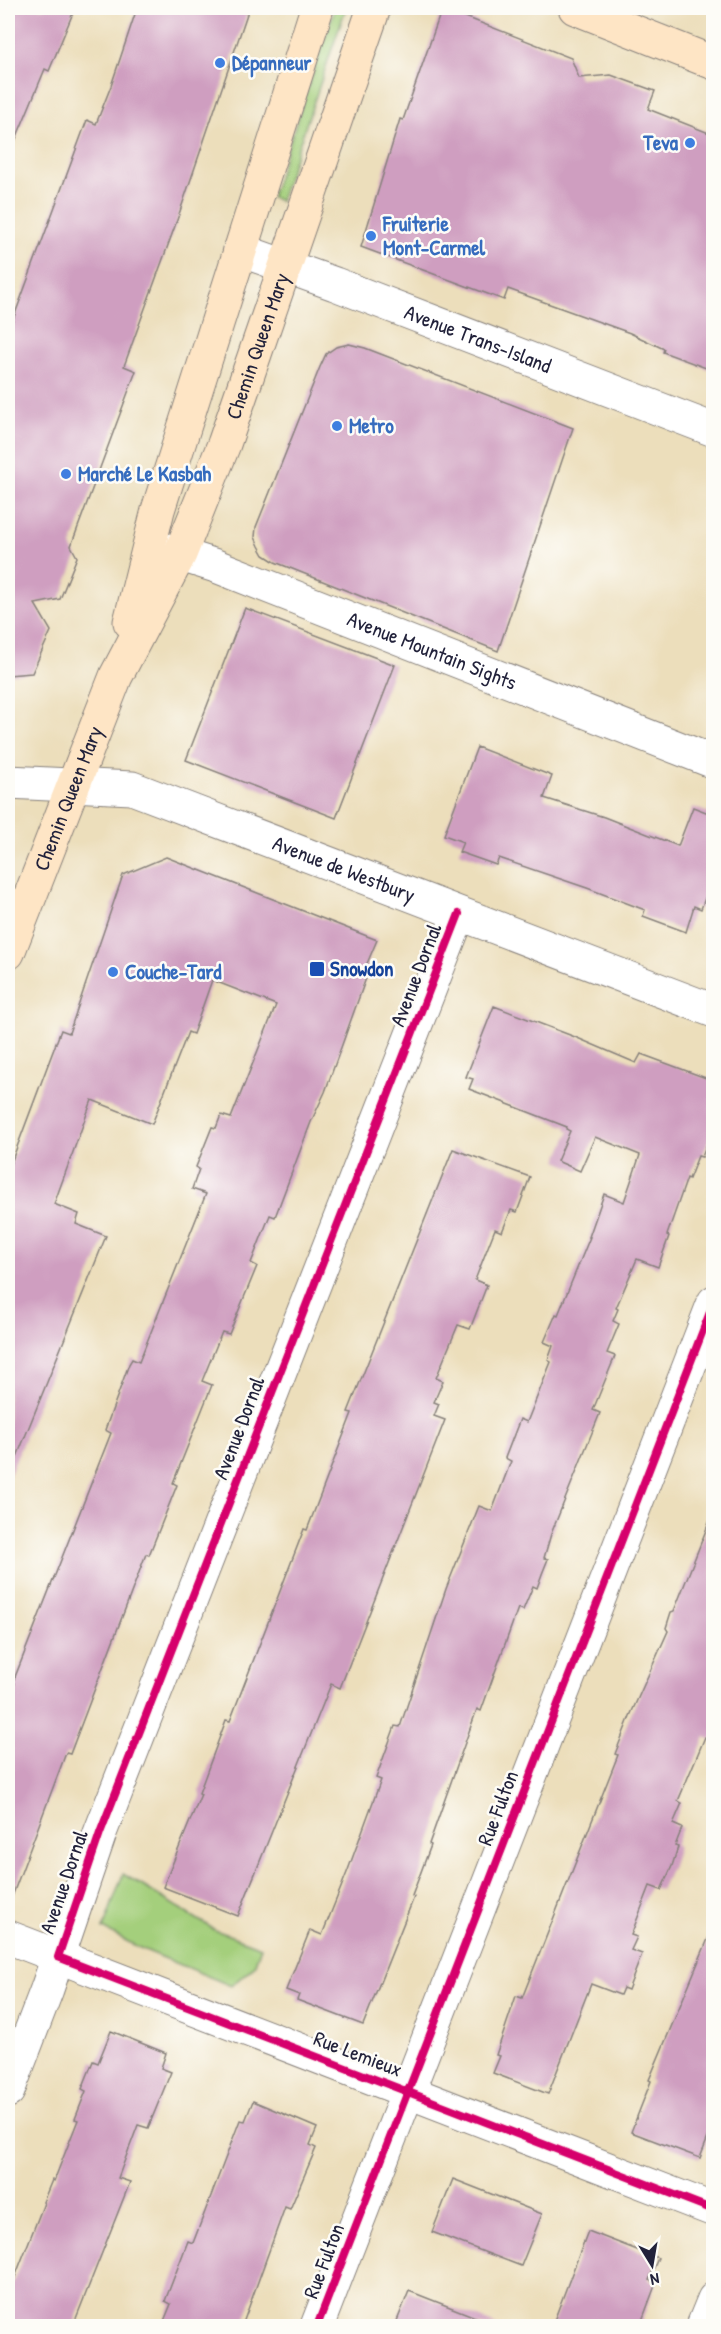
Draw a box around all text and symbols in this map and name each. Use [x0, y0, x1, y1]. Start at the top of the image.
place label: Dépanneur [232, 48, 312, 78]
marker: Dépanneur [213, 56, 227, 70]
place label: Teva [642, 128, 679, 157]
marker: Teva [683, 136, 697, 150]
place label: Fruiterie Mont-Carmel [382, 209, 486, 262]
marker: Fruiterie Mont-Carmel [364, 229, 378, 243]
street label: Chemin Queen Mary [219, 269, 296, 423]
street label: Avenue Trans-Island [401, 297, 556, 380]
place label: Metro [349, 411, 394, 440]
marker: Metro [330, 419, 344, 433]
place label: Marché Le Kasbah [78, 459, 211, 488]
marker: Marché Le Kasbah [59, 467, 73, 481]
street label: Avenue Mountain Sights [343, 604, 521, 697]
street label: Chemin Queen Mary [27, 722, 109, 875]
street label: Avenue de Westbury [269, 828, 419, 909]
street label: Avenue Dornal [383, 919, 449, 1030]
place label: Snowdon [330, 954, 393, 983]
place label: Couche-Tard [125, 957, 222, 986]
marker: Snowdon [308, 960, 326, 978]
marker: Couche-Tard [106, 965, 120, 979]
street label: Avenue Dornal [206, 1372, 272, 1483]
street label: Rue Fulton [470, 1766, 525, 1850]
street label: Avenue Dornal [32, 1826, 95, 1938]
street label: Rue Lemieux [310, 2023, 407, 2084]
street label: Rue Fulton [296, 2219, 351, 2303]
north arrow [622, 2235, 682, 2295]
text: N [648, 2268, 661, 2291]

